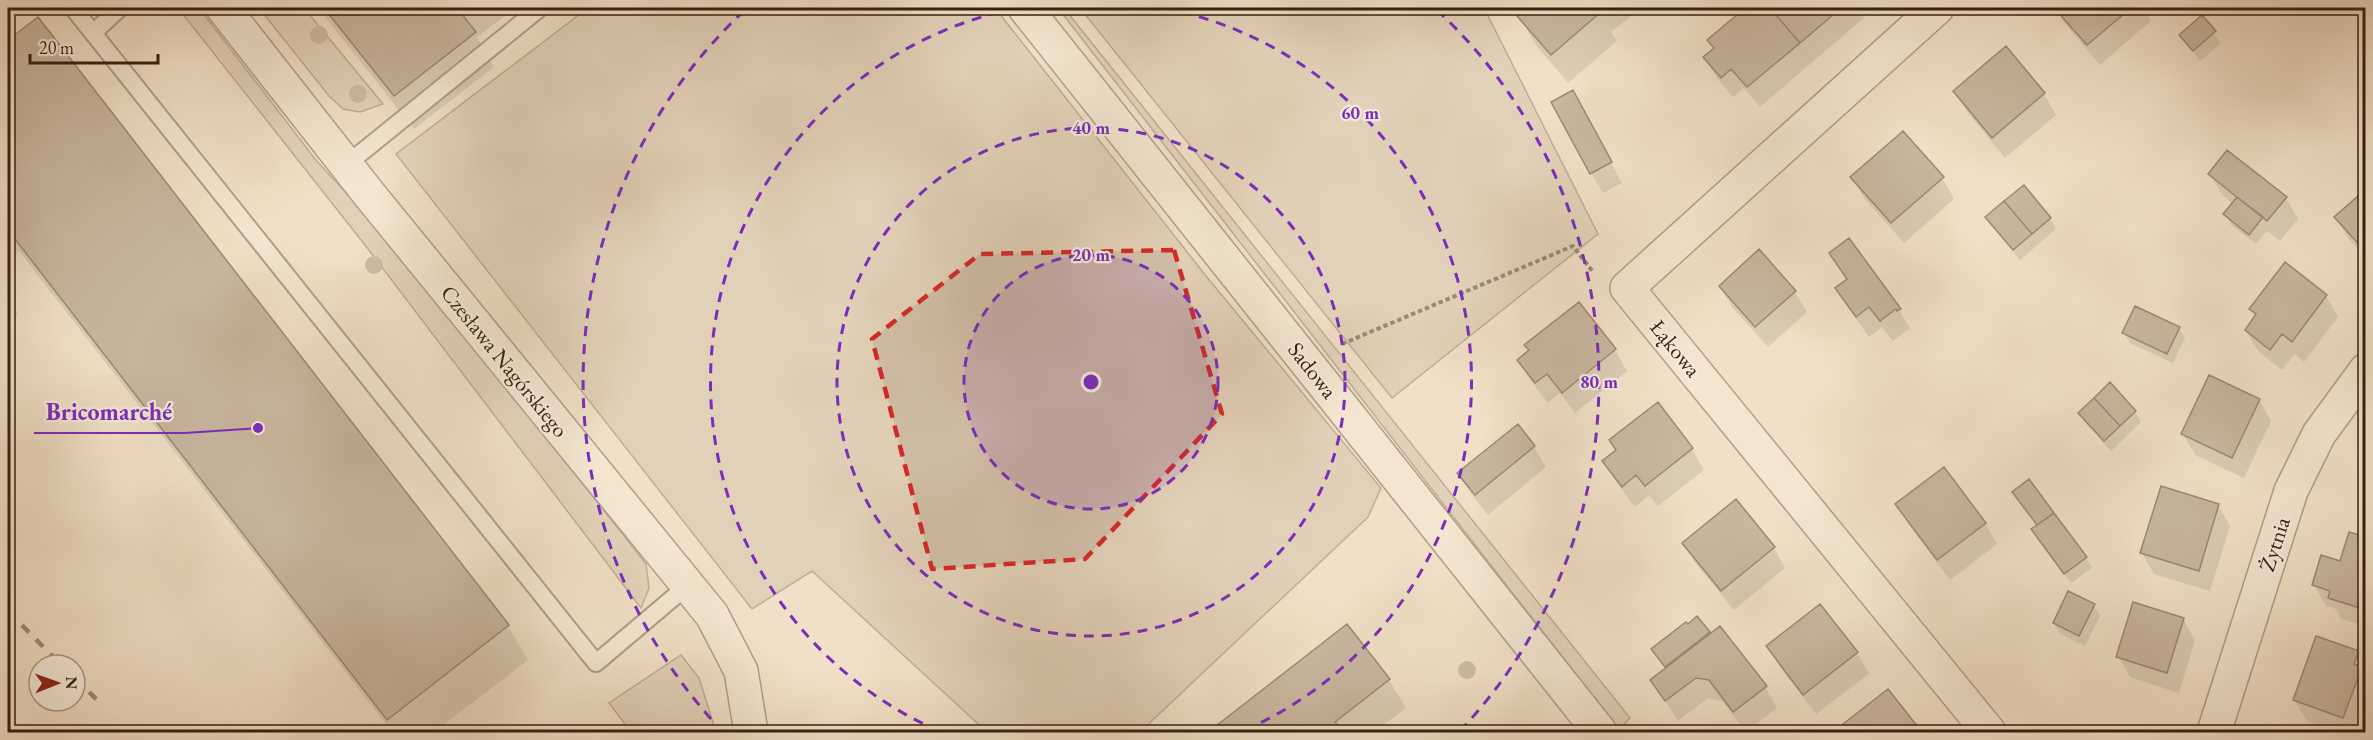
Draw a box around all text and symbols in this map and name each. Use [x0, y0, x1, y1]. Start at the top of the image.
scale bar [30, 27, 158, 65]
text: 20 m [39, 36, 74, 59]
text: 60 m [1341, 101, 1379, 124]
text: 40 m [1072, 116, 1110, 139]
text: 20 m [1072, 243, 1110, 266]
street label: Czesława Nagórskiego [434, 279, 575, 444]
street label: Łąkowa [1644, 314, 1708, 383]
street label: Sadowa [1281, 336, 1344, 405]
text: 80 m [1580, 370, 1618, 393]
centre of rings [1081, 372, 1101, 392]
callout: Bricomarché [34, 391, 185, 433]
text: Bricomarché [46, 396, 172, 427]
street label: Żytnia [2252, 513, 2297, 575]
north arrow [27, 653, 87, 713]
text: N [61, 676, 82, 689]

